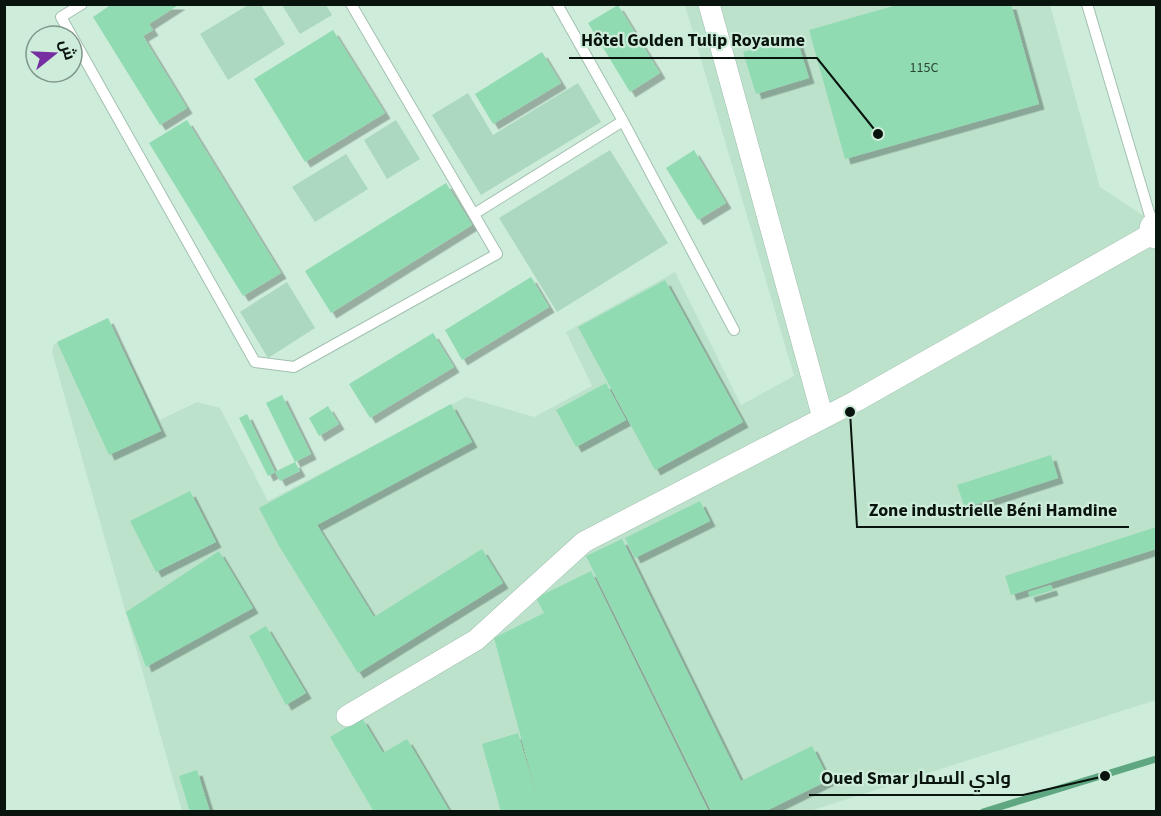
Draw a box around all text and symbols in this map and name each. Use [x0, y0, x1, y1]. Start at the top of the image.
callout: Hôtel Golden Tulip Royaume [569, 22, 817, 58]
north arrow [24, 24, 84, 84]
text: Hôtel Golden Tulip Royaume [581, 28, 805, 53]
text: ش [54, 37, 81, 63]
house number: 115C [910, 58, 938, 78]
callout: Zone industrielle Béni Hamdine [857, 491, 1129, 527]
text: Zone industrielle Béni Hamdine [869, 498, 1117, 523]
callout: Oued Smar وادي السمار [809, 759, 1023, 795]
text: Oued Smar وادي السمار [821, 766, 1011, 792]

